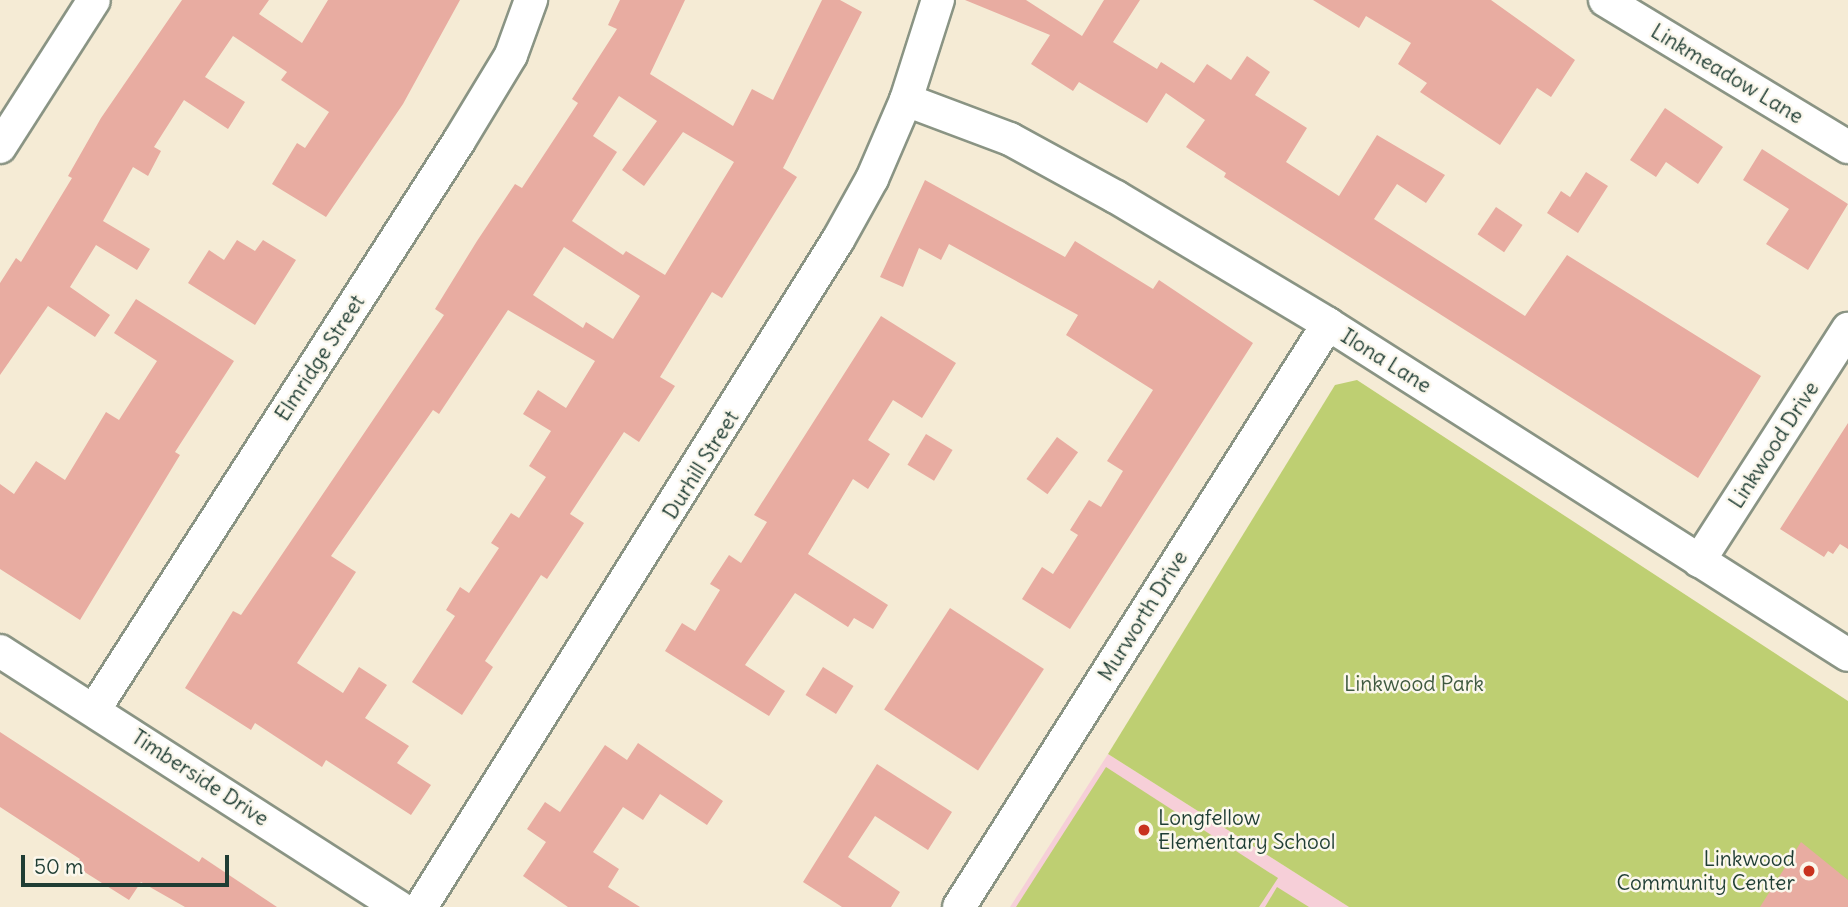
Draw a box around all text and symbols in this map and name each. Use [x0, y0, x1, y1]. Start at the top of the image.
street label: Linkmeadow Lane [1646, 19, 1808, 129]
street label: Elmridge Street [270, 290, 370, 426]
street label: Ilona Lane [1336, 323, 1436, 399]
street label: Linkwood Drive [1724, 377, 1824, 513]
street label: Durhill Street [658, 406, 744, 524]
street label: Murworth Drive [1093, 546, 1193, 686]
park label: Linkwood Park [1344, 671, 1484, 697]
street label: Timberside Drive [127, 724, 273, 832]
place label: Longfellow Elementary School [1158, 805, 1335, 855]
marker: Longfellow Elementary School [1136, 822, 1152, 838]
scale bar [24, 841, 233, 885]
place label: Linkwood Community Center [1616, 846, 1795, 896]
text: 50 m [34, 853, 83, 880]
marker: Linkwood Community Center [1801, 863, 1817, 879]

